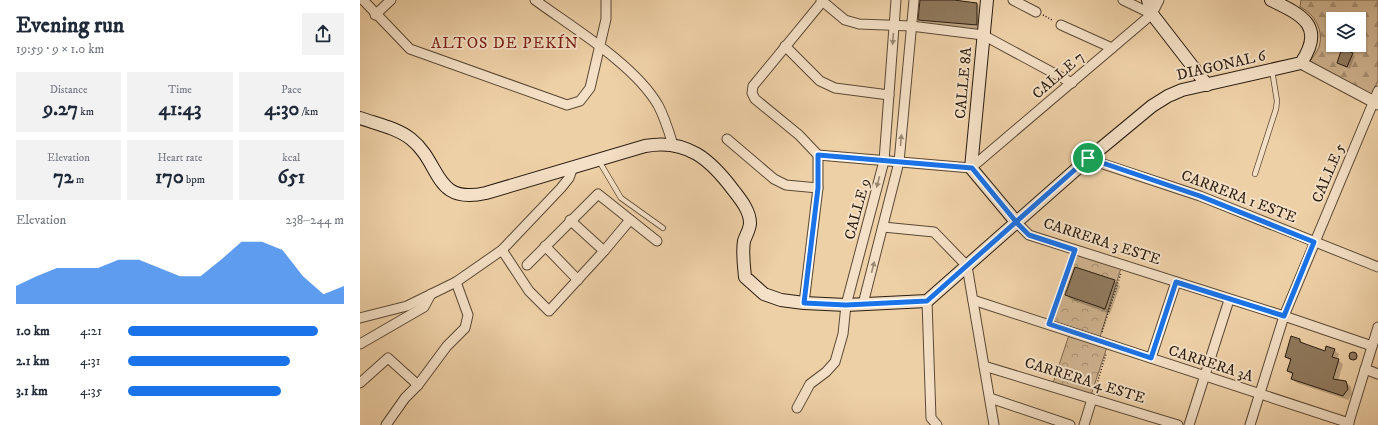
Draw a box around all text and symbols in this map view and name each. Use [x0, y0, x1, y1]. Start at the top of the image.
text: Evening run [16, 12, 124, 39]
map controls [1326, 12, 1366, 52]
button: layers [1326, 12, 1366, 52]
button: share [302, 13, 344, 55]
district label: ALTOS DE PEKÍN [431, 33, 579, 53]
one-way arrow [890, 33, 897, 45]
text: 19:59 · 9 × 1.0 km [16, 41, 104, 57]
street label: CALLE 8A [951, 46, 976, 120]
street label: DIAGONAL 6 [1175, 46, 1269, 85]
street label: CALLE 7 [1028, 48, 1088, 103]
text: Distance [50, 83, 88, 97]
text: Time [168, 83, 192, 97]
text: Pace [281, 83, 302, 97]
text: 9.27 [43, 97, 78, 122]
text: 41:43 [158, 97, 202, 122]
text: 4:30 [264, 97, 299, 122]
text: km [78, 105, 94, 119]
text: /km [299, 105, 318, 119]
one-way arrow [897, 134, 904, 146]
street label: CALLE 5 [1308, 140, 1350, 206]
pin [1071, 141, 1105, 175]
icon: arrive [1077, 147, 1099, 169]
text: Elevation [47, 151, 90, 165]
text: Heart rate [157, 151, 203, 165]
text: kcal [282, 151, 300, 165]
text: 72 [53, 165, 74, 190]
text: 170 [155, 165, 184, 190]
text: 651 [277, 165, 305, 190]
street label: CARRERA 1 ESTE [1178, 166, 1300, 227]
text: m [74, 173, 84, 187]
text: bpm [184, 173, 205, 187]
one-way arrow [875, 176, 881, 188]
street label: CALLE 9 [840, 177, 875, 242]
text: Elevation [16, 212, 66, 228]
text: 238–244 m [286, 212, 344, 228]
street label: CARRERA 3 ESTE [1041, 214, 1163, 269]
one-way arrow [870, 260, 876, 273]
text: 1.0 km [16, 323, 50, 339]
text: 4:21 [80, 323, 102, 339]
street label: CARRERA 3A [1166, 341, 1256, 386]
text: 2.1 km [16, 353, 49, 369]
text: 4:31 [80, 353, 101, 369]
street label: CARRERA 4 ESTE [1022, 353, 1148, 408]
text: 3.1 km [16, 383, 48, 399]
text: 4:35 [80, 383, 102, 399]

